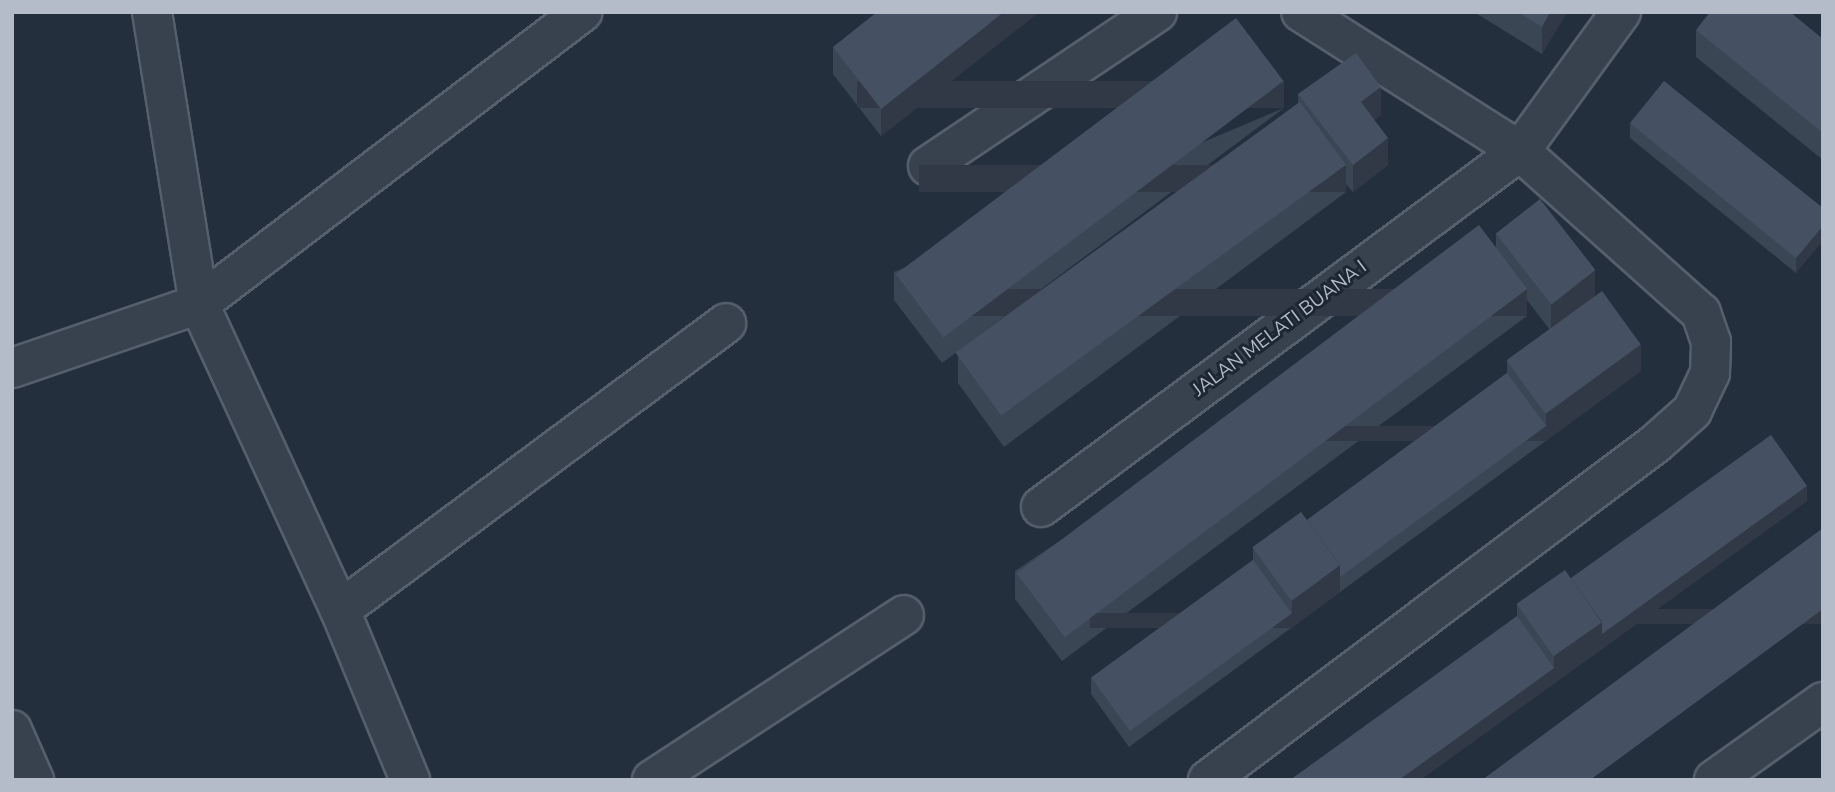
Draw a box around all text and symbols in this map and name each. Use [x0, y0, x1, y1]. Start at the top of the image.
street label: JALAN MELATI BUANA I [1189, 256, 1371, 402]

